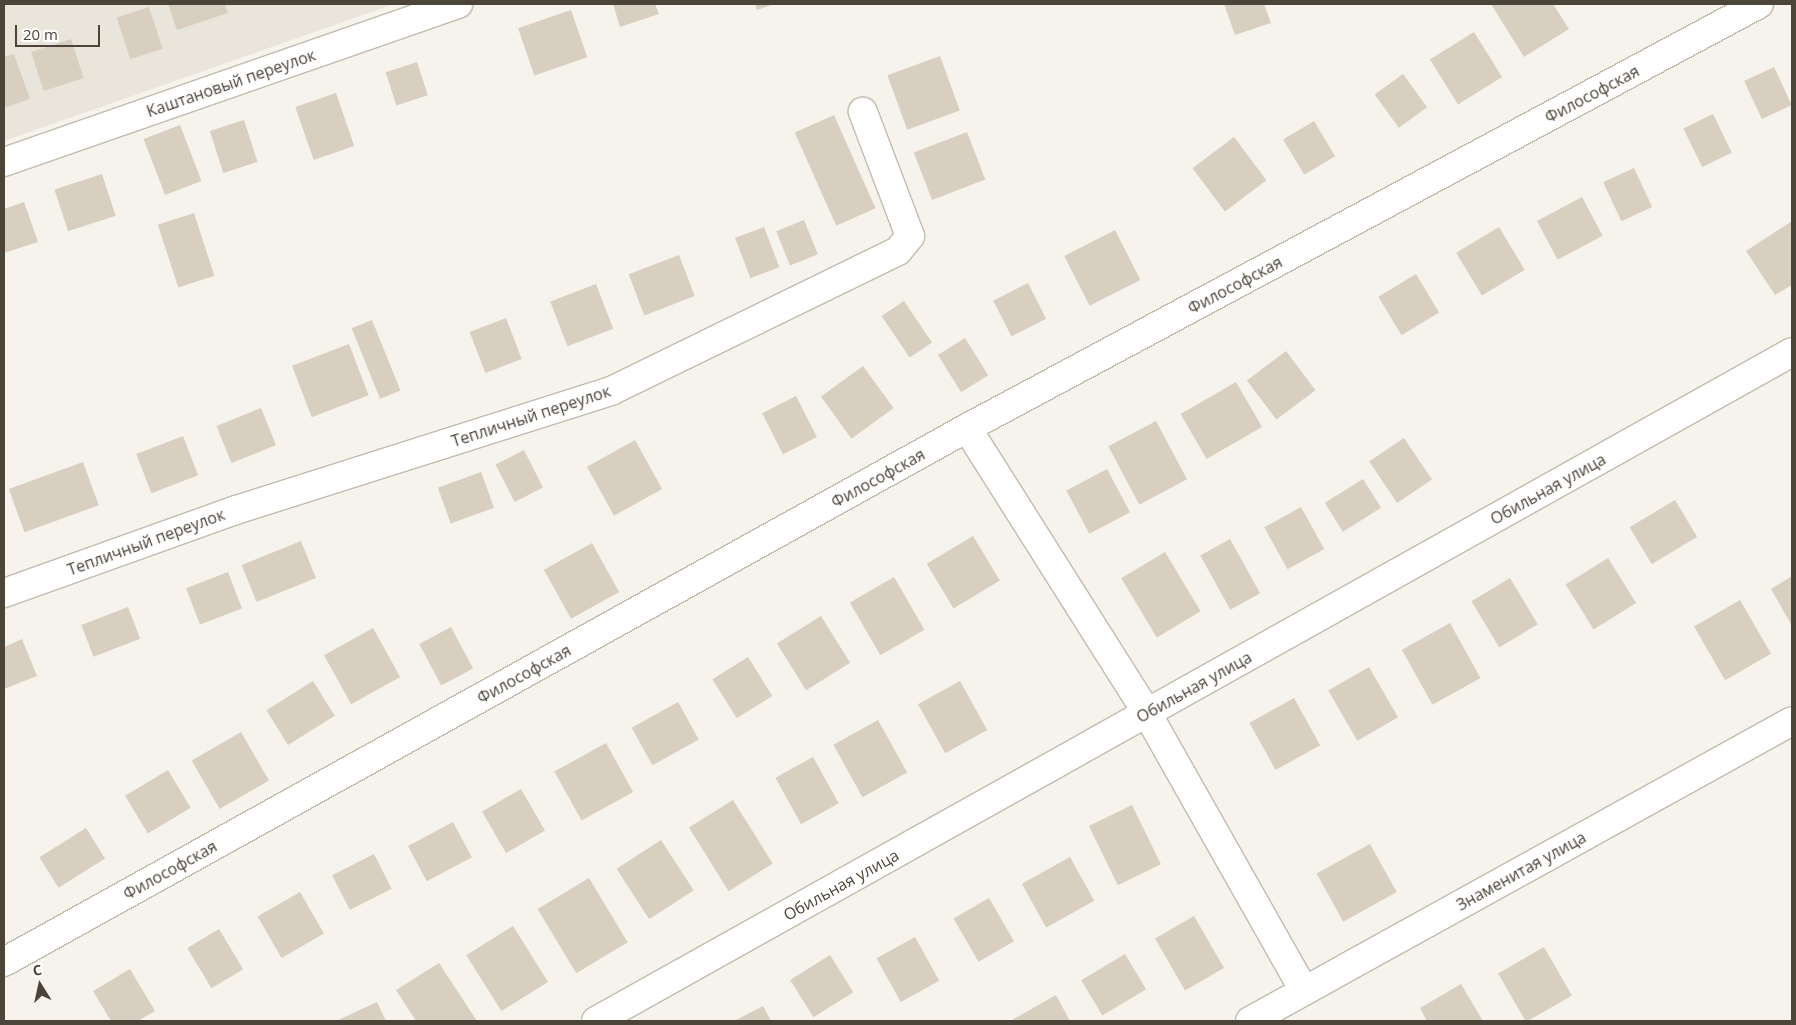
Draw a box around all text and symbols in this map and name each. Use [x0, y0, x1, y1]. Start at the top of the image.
scale bar [18, 15, 102, 47]
text: 20 m [23, 24, 58, 44]
street label: Каштановый переулок [144, 45, 318, 121]
street label: Философская [1542, 61, 1642, 127]
street label: Философская [1185, 252, 1285, 318]
street label: Тепличный переулок [449, 381, 613, 451]
street label: Философская [828, 444, 928, 512]
street label: Обильная улица [1487, 449, 1609, 529]
street label: Тепличный переулок [65, 505, 227, 579]
street label: Философская [474, 640, 574, 708]
street label: Обильная улица [1133, 647, 1255, 727]
street label: Знаменитая улица [1453, 827, 1589, 915]
street label: Философская [120, 836, 220, 904]
street label: Обильная улица [780, 845, 902, 925]
north arrow [15, 960, 65, 1010]
text: С [31, 960, 43, 980]

